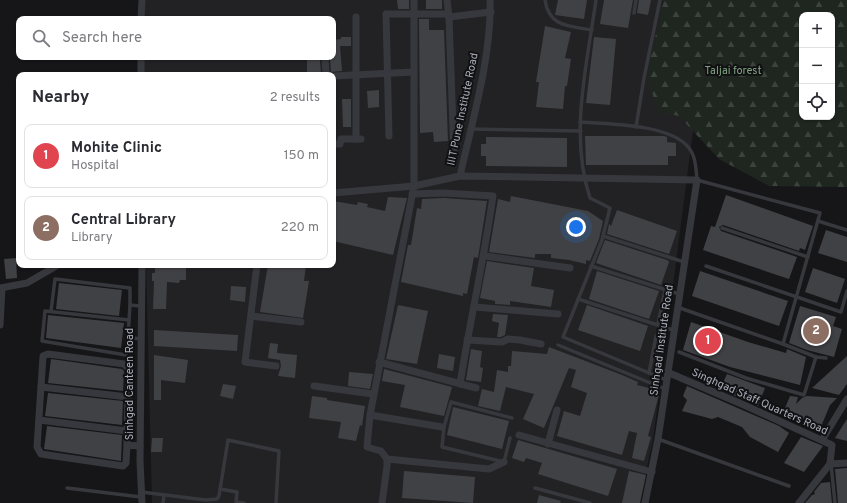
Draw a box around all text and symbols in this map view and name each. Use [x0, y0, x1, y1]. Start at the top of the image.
map controls [799, 12, 835, 120]
button: + [799, 12, 835, 48]
search box [16, 16, 336, 60]
icon: search [30, 27, 52, 49]
text: Search here [62, 29, 142, 48]
button: − [799, 48, 835, 84]
street label: IIIT Pune Institute Road [444, 52, 482, 167]
park label: Taljai forest [704, 64, 762, 78]
button: locate [799, 84, 835, 120]
text: Nearby [32, 87, 89, 109]
text: 2 results [270, 90, 320, 106]
text: Mohite Clinic [71, 139, 162, 158]
text: 1 [43, 148, 49, 164]
text: 150 m [284, 148, 319, 164]
text: Hospital [71, 158, 119, 174]
text: Central Library [71, 211, 176, 230]
your location [566, 217, 586, 237]
text: 2 [42, 220, 50, 236]
text: 220 m [281, 220, 319, 236]
text: Library [71, 230, 113, 246]
street label: Sinhgad Institute Road [647, 284, 677, 397]
pin: 2 [803, 316, 829, 346]
pin: 1 [695, 326, 721, 356]
street label: Sinhgad Canteen Road [123, 328, 137, 440]
street label: Singhgad Staff Quarters Road [689, 365, 830, 438]

